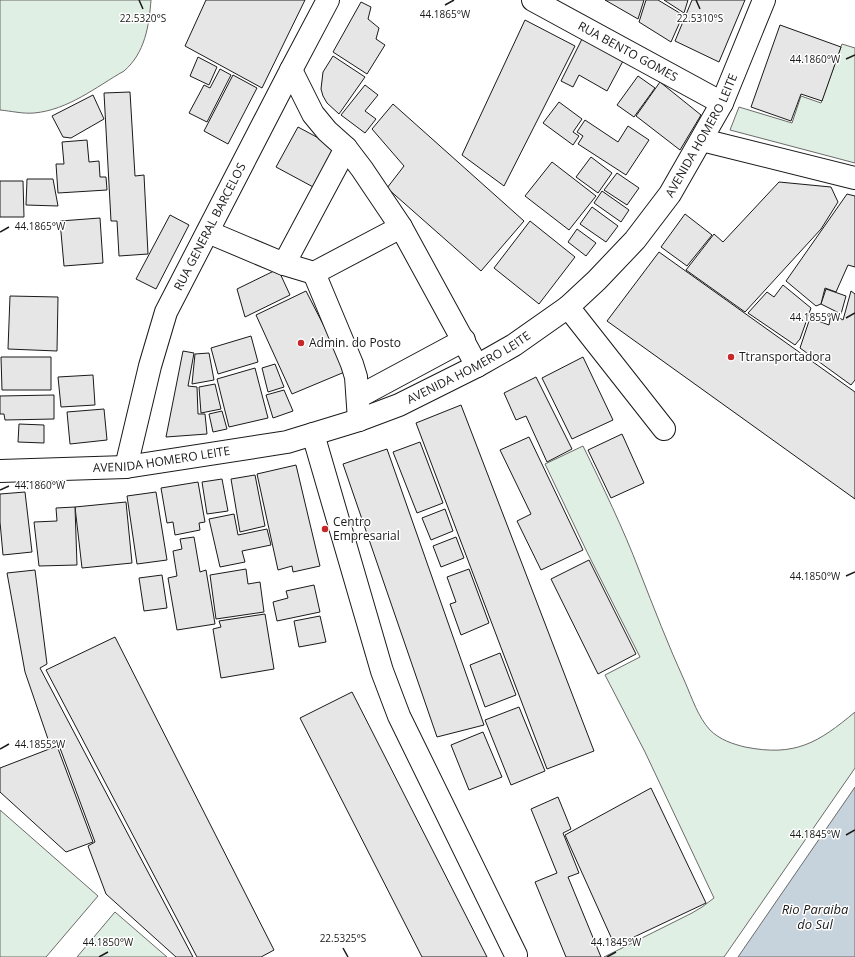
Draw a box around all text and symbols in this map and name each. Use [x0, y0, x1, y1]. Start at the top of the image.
text: 44.1865°W [420, 7, 471, 21]
text: 22.5320°S [120, 11, 166, 25]
text: 22.5310°S [677, 11, 723, 25]
street label: RUA BENTO GOMES [575, 17, 681, 85]
text: 44.1860°W [790, 52, 841, 66]
street label: AVENIDA HOMERO LEITE [661, 71, 741, 200]
street label: RUA GENERAL BARCELOS [170, 160, 250, 293]
text: 44.1865°W [15, 219, 66, 233]
text: 44.1855°W [790, 310, 841, 324]
street label: AVENIDA HOMERO LEITE [404, 327, 534, 408]
place label: Admin. do Posto [309, 334, 401, 351]
marker: Admin. do Posto [296, 338, 306, 348]
place label: Ttransportadora [739, 348, 831, 365]
marker: Ttransportadora [726, 352, 736, 362]
street label: AVENIDA HOMERO LEITE [92, 442, 231, 476]
text: 44.1860°W [15, 478, 66, 492]
place label: Centro Empresarial [333, 513, 400, 544]
marker: Centro Empresarial [320, 524, 330, 534]
text: 44.1850°W [790, 569, 841, 583]
text: 44.1855°W [15, 737, 66, 751]
text: 44.1845°W [790, 827, 841, 841]
water label: Rio Paraiba do Sul [782, 900, 849, 933]
text: 22.5325°S [320, 931, 366, 945]
text: 44.1850°W [83, 935, 134, 949]
text: 44.1845°W [591, 935, 642, 949]

